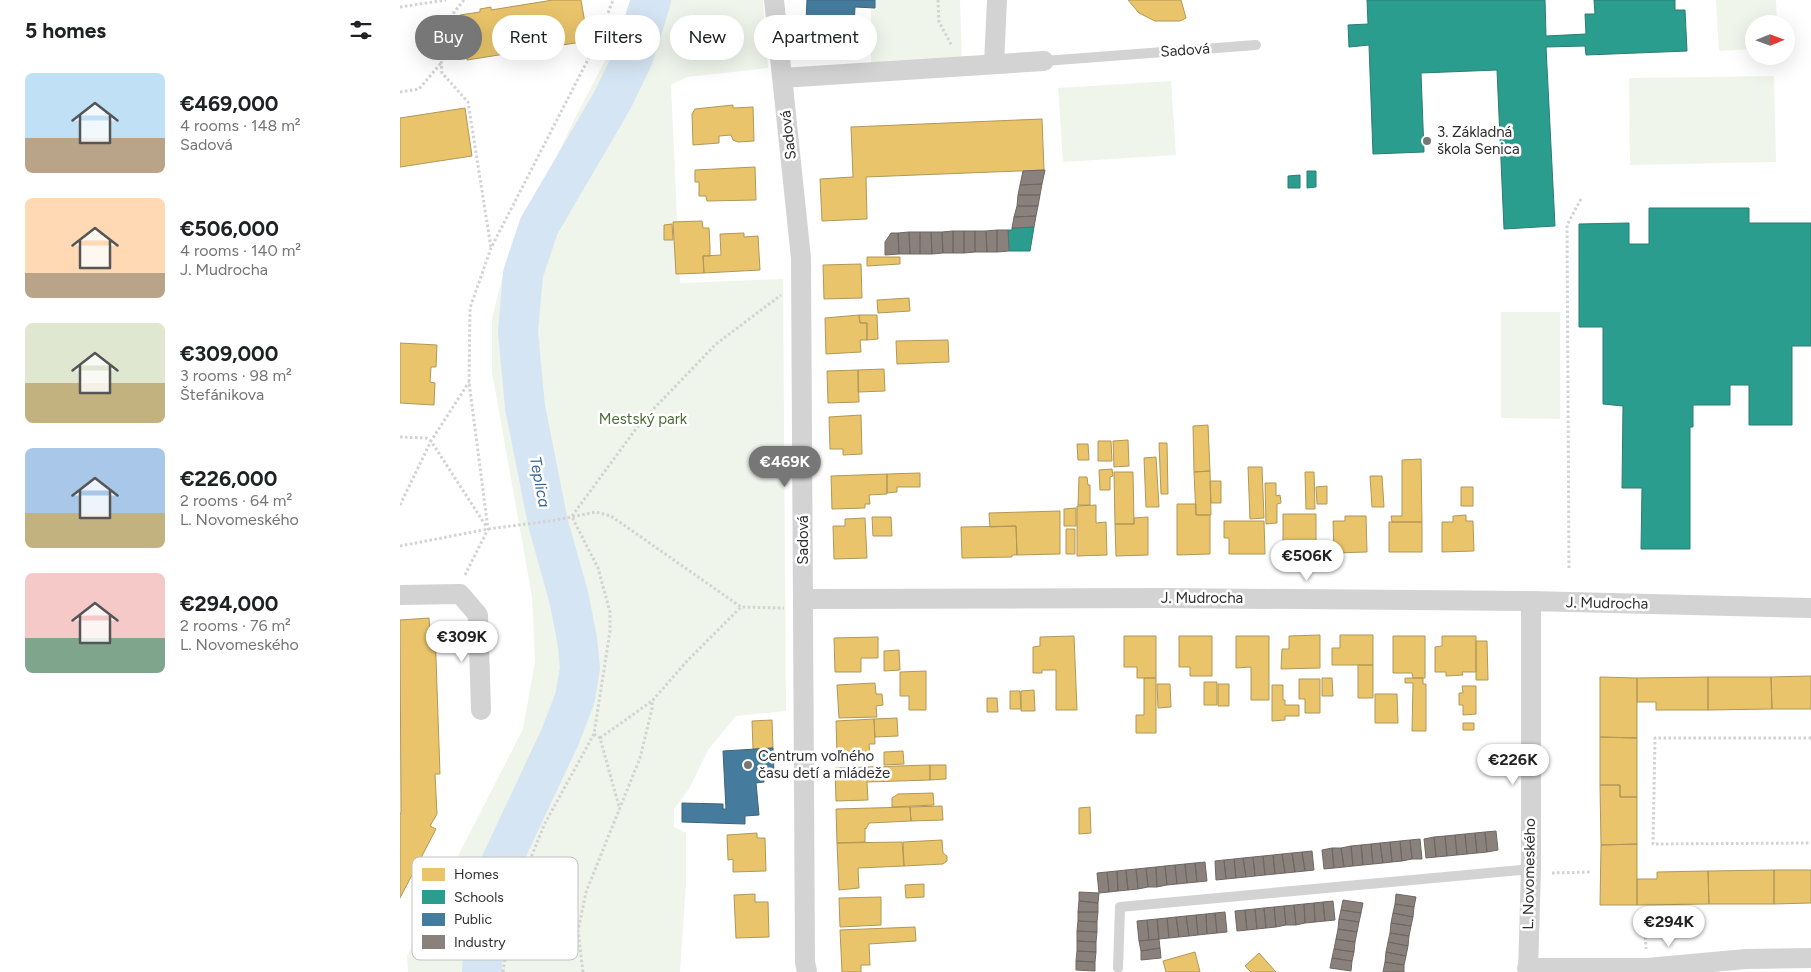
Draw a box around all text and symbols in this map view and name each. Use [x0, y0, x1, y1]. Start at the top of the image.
chip: Buy [415, 15, 482, 60]
chip: Rent [492, 15, 565, 60]
chip: Filters [575, 15, 660, 60]
chip: New [670, 15, 744, 60]
chip: Apartment [754, 15, 877, 60]
north arrow [1745, 15, 1795, 65]
map controls [1745, 15, 1795, 65]
icon: filters [347, 16, 375, 44]
text: 5 homes [25, 18, 106, 43]
street label: Sadová [1160, 39, 1210, 61]
text: €469,000 [180, 91, 278, 116]
icon: home [65, 93, 125, 153]
street label: Sadová [776, 109, 800, 161]
text: 4 rooms · 148 m² [180, 116, 301, 135]
place label: 3. Základná škola Senica [1437, 123, 1520, 158]
text: Sadová [180, 135, 233, 154]
marker: 3. Základná škola Senica [1421, 135, 1433, 147]
text: €506,000 [180, 216, 279, 241]
icon: home [65, 218, 125, 278]
text: 4 rooms · 140 m² [180, 241, 301, 260]
text: J. Mudrocha [180, 260, 268, 279]
text: €309,000 [180, 341, 278, 366]
icon: home [65, 343, 125, 403]
text: 3 rooms · 98 m² [180, 366, 292, 385]
text: Štefánikova [180, 385, 264, 404]
park label: Mestský park [599, 410, 688, 428]
pin: €469K [750, 446, 820, 488]
text: €469K [760, 452, 810, 471]
water label: Teplica [526, 455, 554, 509]
text: €226,000 [180, 466, 277, 491]
icon: home [65, 468, 125, 528]
text: 2 rooms · 64 m² [180, 491, 292, 510]
text: L. Novomeského [180, 510, 299, 529]
street label: Sadová [794, 515, 812, 565]
pin: €506K [1272, 540, 1342, 582]
text: €506K [1282, 546, 1332, 565]
street label: J. Mudrocha [1161, 589, 1243, 607]
text: €294,000 [180, 591, 278, 616]
icon: home [65, 593, 125, 653]
street label: J. Mudrocha [1566, 593, 1648, 613]
text: 2 rooms · 76 m² [180, 616, 291, 635]
pin: €309K [427, 620, 497, 663]
text: €309K [437, 627, 487, 646]
text: L. Novomeského [180, 635, 299, 654]
pin: €226K [1478, 744, 1548, 786]
place label: Centrum voľného času detí a mládeže [758, 747, 890, 782]
text: €226K [1488, 750, 1538, 769]
marker: Centrum voľného času detí a mládeže [742, 759, 754, 771]
street label: L. Novomeského [1519, 818, 1539, 930]
legend [412, 857, 578, 960]
text: Homes [454, 866, 499, 883]
text: Schools [454, 889, 504, 906]
pin: €294K [1634, 906, 1704, 948]
text: Public [454, 911, 492, 928]
text: €294K [1644, 912, 1694, 931]
text: Industry [454, 934, 506, 951]

